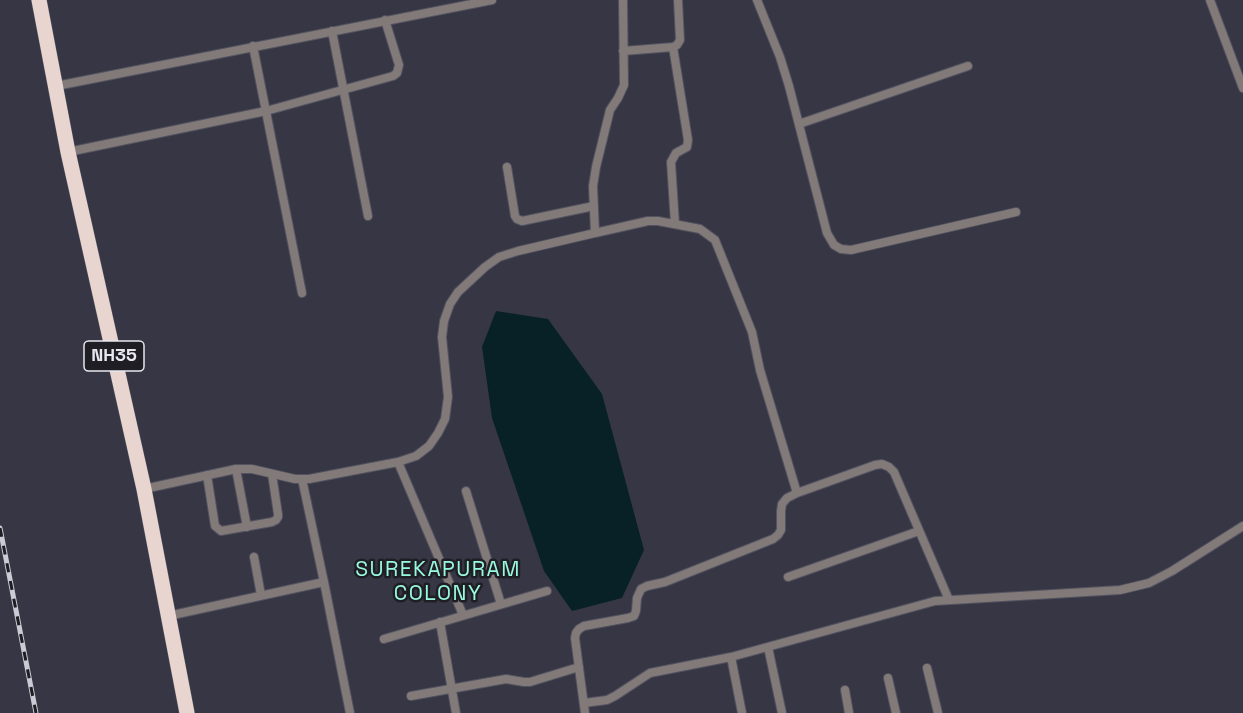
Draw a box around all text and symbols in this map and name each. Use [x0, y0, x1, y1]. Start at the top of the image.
road number: NH35 [84, 341, 144, 371]
district label: SUREKAPURAM COLONY [355, 557, 521, 607]

